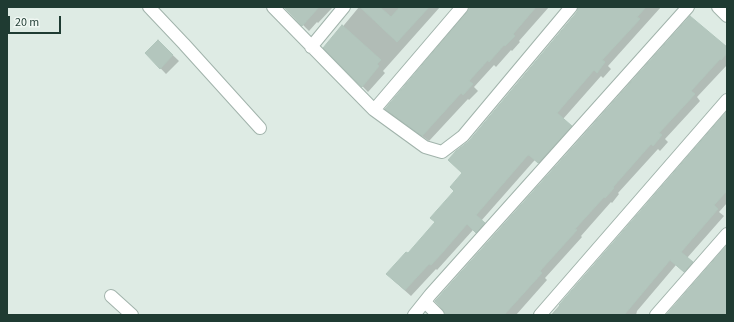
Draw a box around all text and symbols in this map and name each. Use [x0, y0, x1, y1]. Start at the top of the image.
scale bar [10, 8, 63, 34]
text: 20 m [15, 14, 39, 31]

